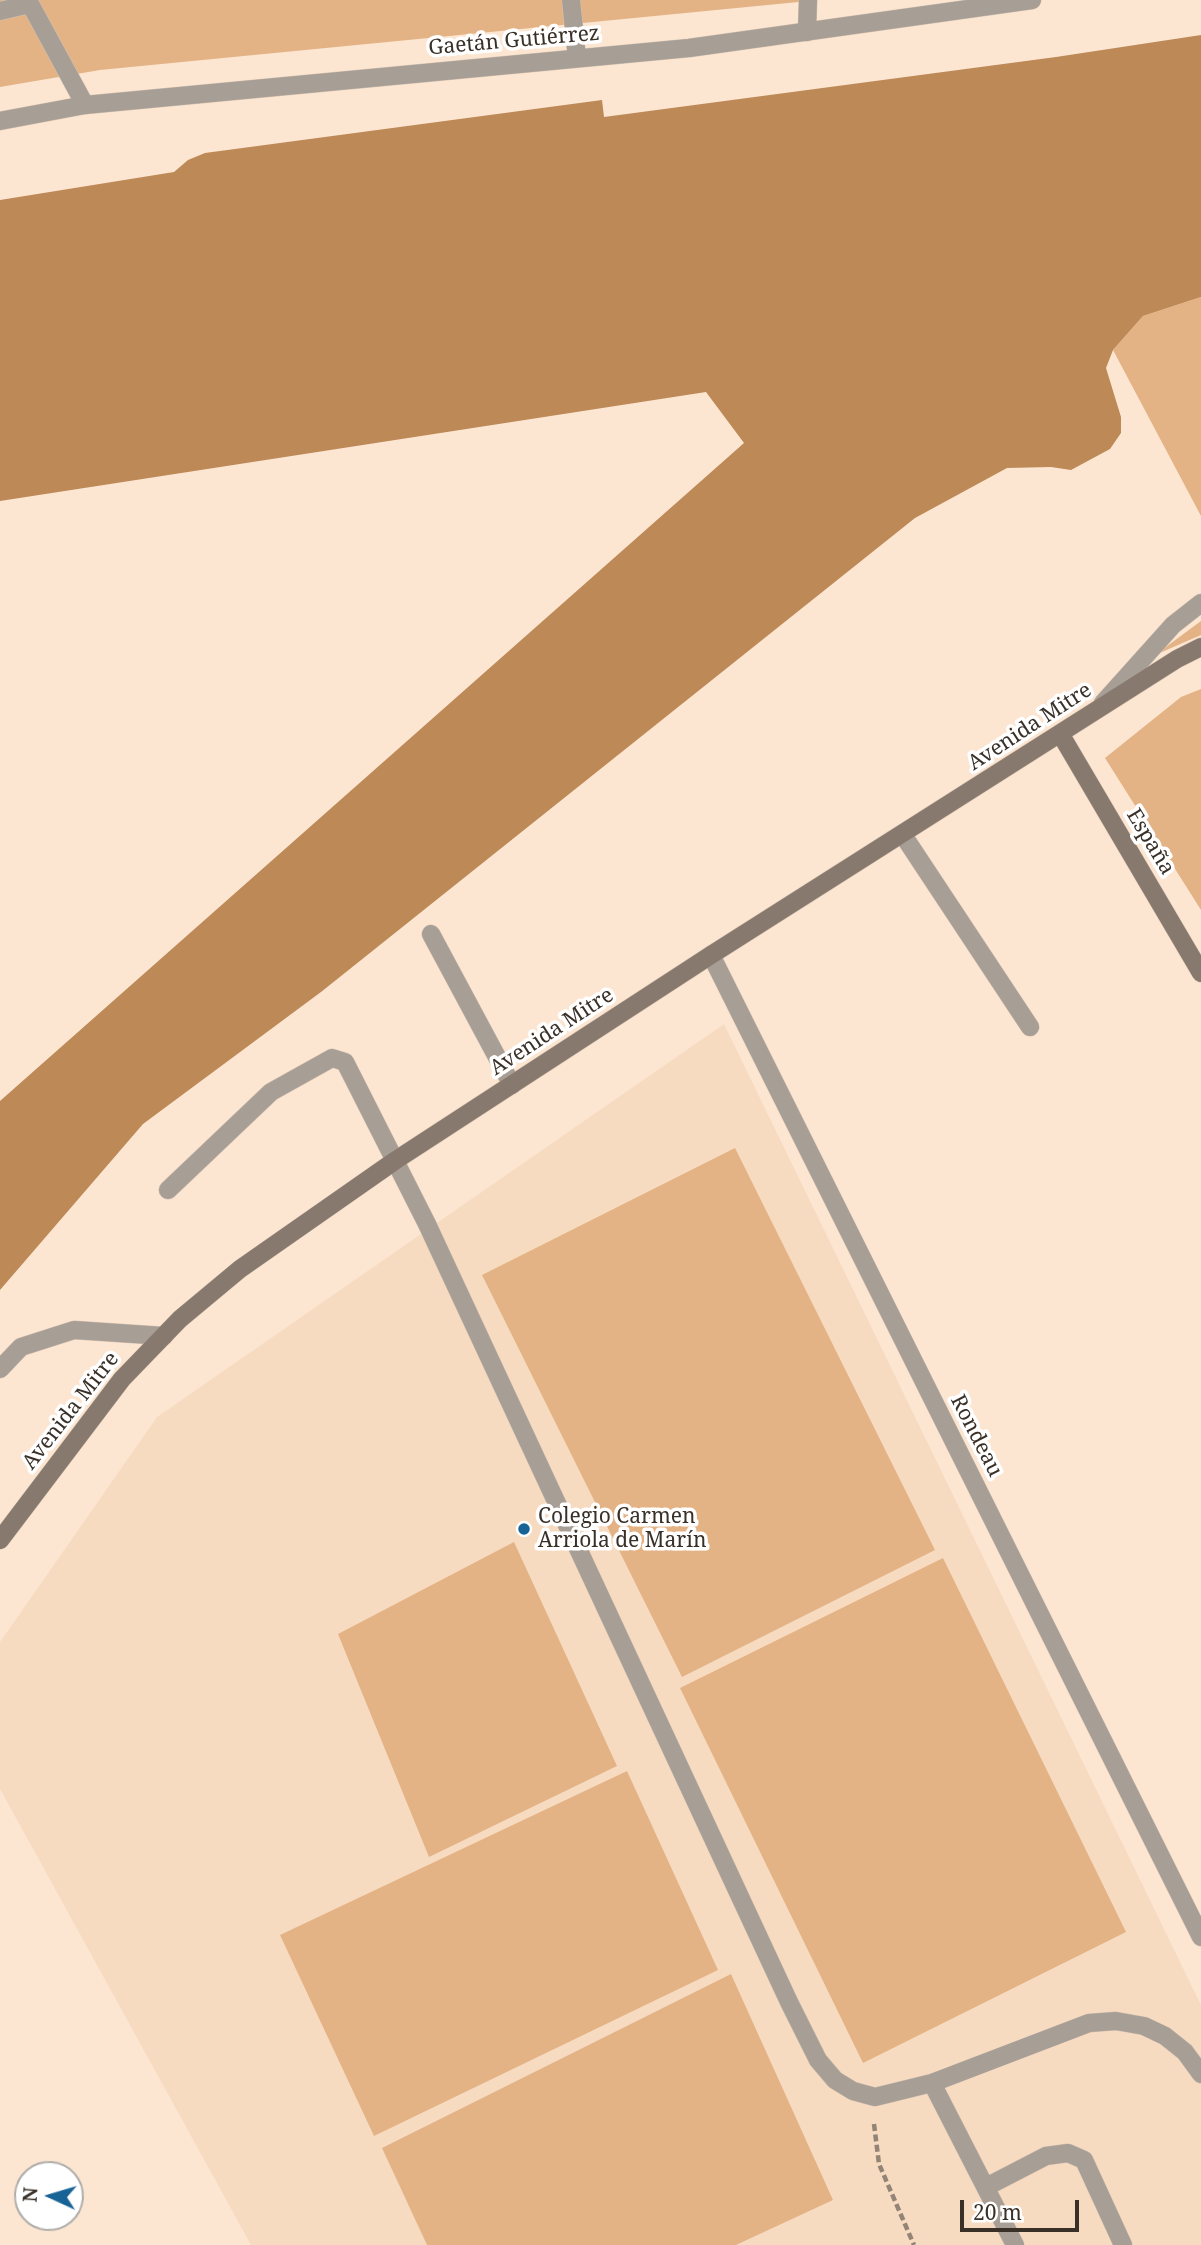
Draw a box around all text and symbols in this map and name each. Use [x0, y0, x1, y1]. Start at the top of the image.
street label: Gaetán Gutiérrez [427, 21, 601, 61]
street label: Avenida Mitre [963, 678, 1097, 776]
street label: España [1120, 804, 1180, 880]
street label: Avenida Mitre [485, 983, 619, 1081]
street label: Avenida Mitre [17, 1347, 125, 1475]
street label: Rondeau [945, 1391, 1007, 1481]
place label: Colegio Carmen Arriola de Marín [538, 1504, 706, 1554]
marker: Colegio Carmen Arriola de Marín [516, 1521, 532, 1537]
north arrow [14, 2161, 84, 2231]
text: N [17, 2186, 44, 2203]
scale bar [963, 2186, 1082, 2230]
text: 20 m [973, 2198, 1022, 2226]

